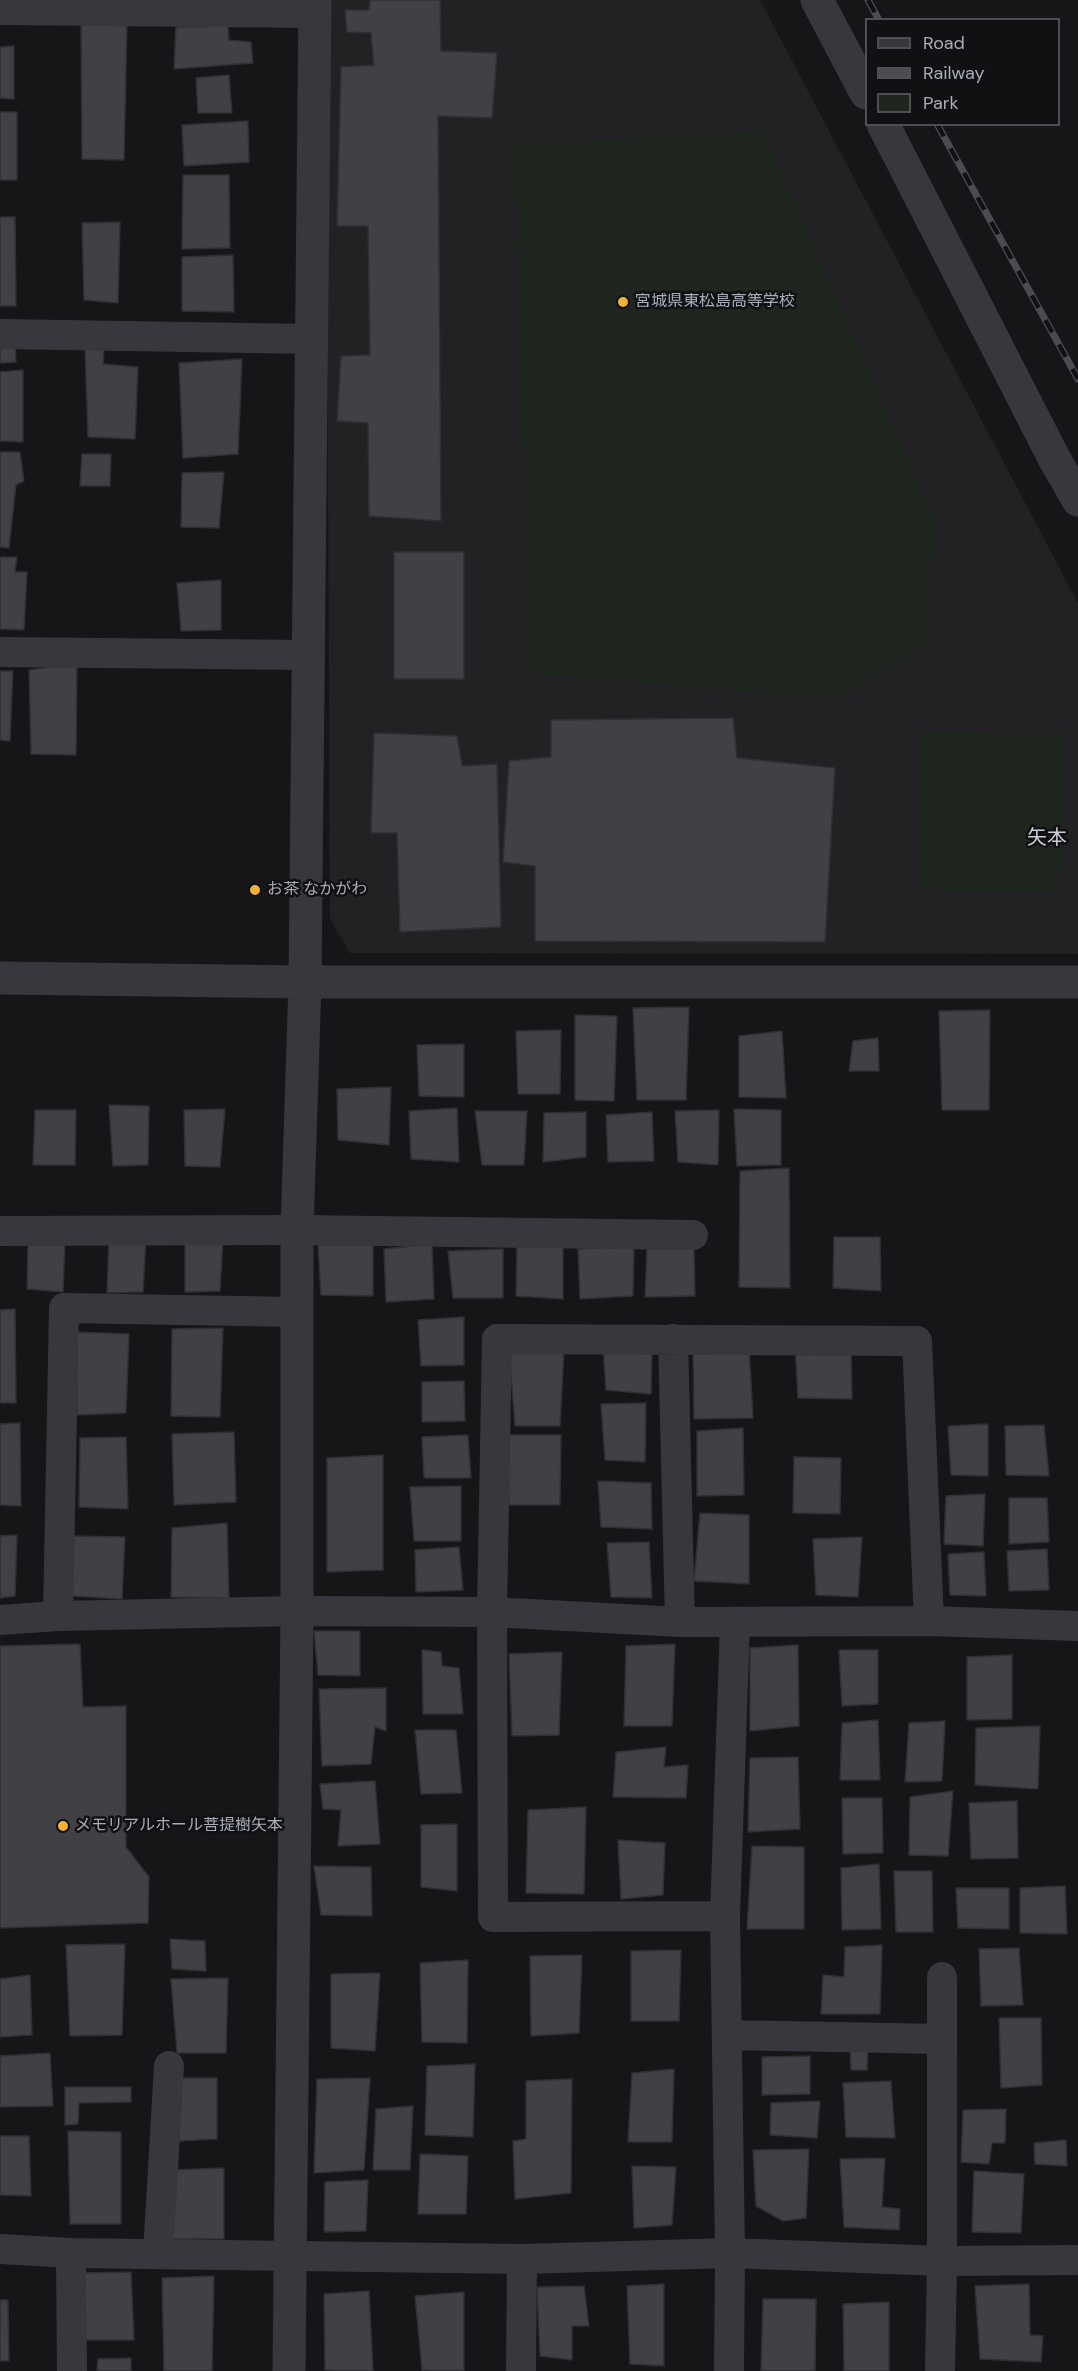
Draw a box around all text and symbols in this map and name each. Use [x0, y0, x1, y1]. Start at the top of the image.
legend [865, 18, 1060, 126]
text: Road [923, 31, 965, 55]
text: Railway [923, 61, 985, 85]
text: Park [923, 91, 959, 115]
place label: 宮城県東松島高等学校 [635, 292, 795, 312]
marker: 宮城県東松島高等学校 [616, 295, 630, 309]
district label: 矢本 [1027, 827, 1067, 851]
place label: お茶 なかがわ [267, 880, 367, 900]
marker: お茶 なかがわ [248, 883, 262, 897]
place label: メモリアルホール菩提樹矢本 [75, 1816, 283, 1836]
marker: メモリアルホール菩提樹矢本 [56, 1819, 70, 1833]

